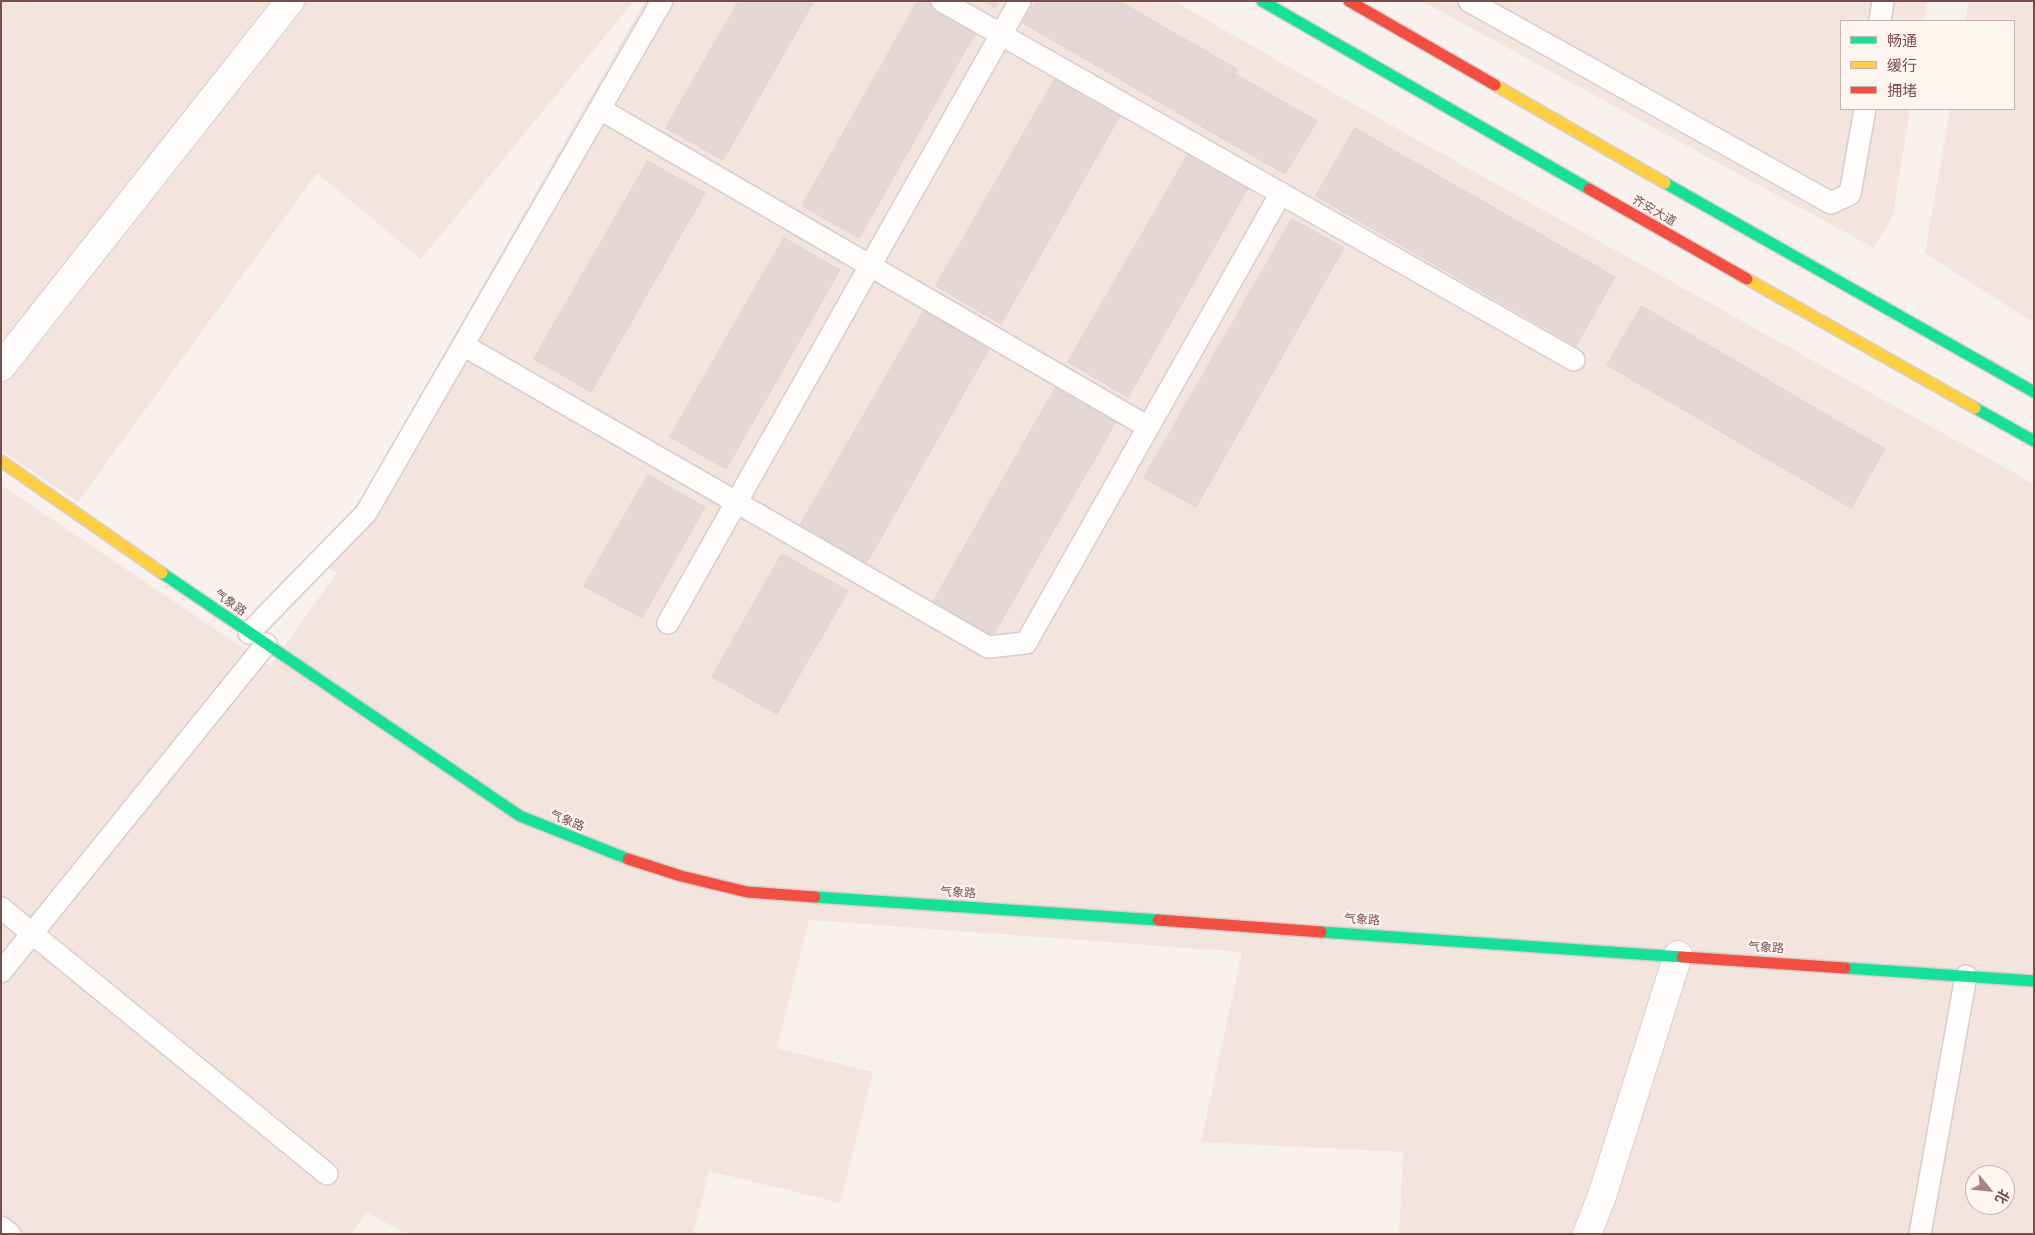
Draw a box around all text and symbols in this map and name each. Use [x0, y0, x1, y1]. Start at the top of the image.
legend [1840, 20, 2015, 110]
text: 畅通 [1887, 31, 1917, 50]
text: 缓行 [1887, 56, 1917, 75]
text: 拥堵 [1887, 81, 1917, 100]
street label: 齐安大道 [1630, 193, 1678, 229]
street label: 气象路 [211, 587, 249, 619]
street label: 气象路 [548, 808, 586, 834]
street label: 气象路 [940, 885, 976, 901]
street label: 气象路 [1344, 912, 1380, 928]
street label: 气象路 [1748, 940, 1784, 956]
north arrow [1965, 1165, 2015, 1215]
text: 北 [1991, 1186, 2014, 1207]

